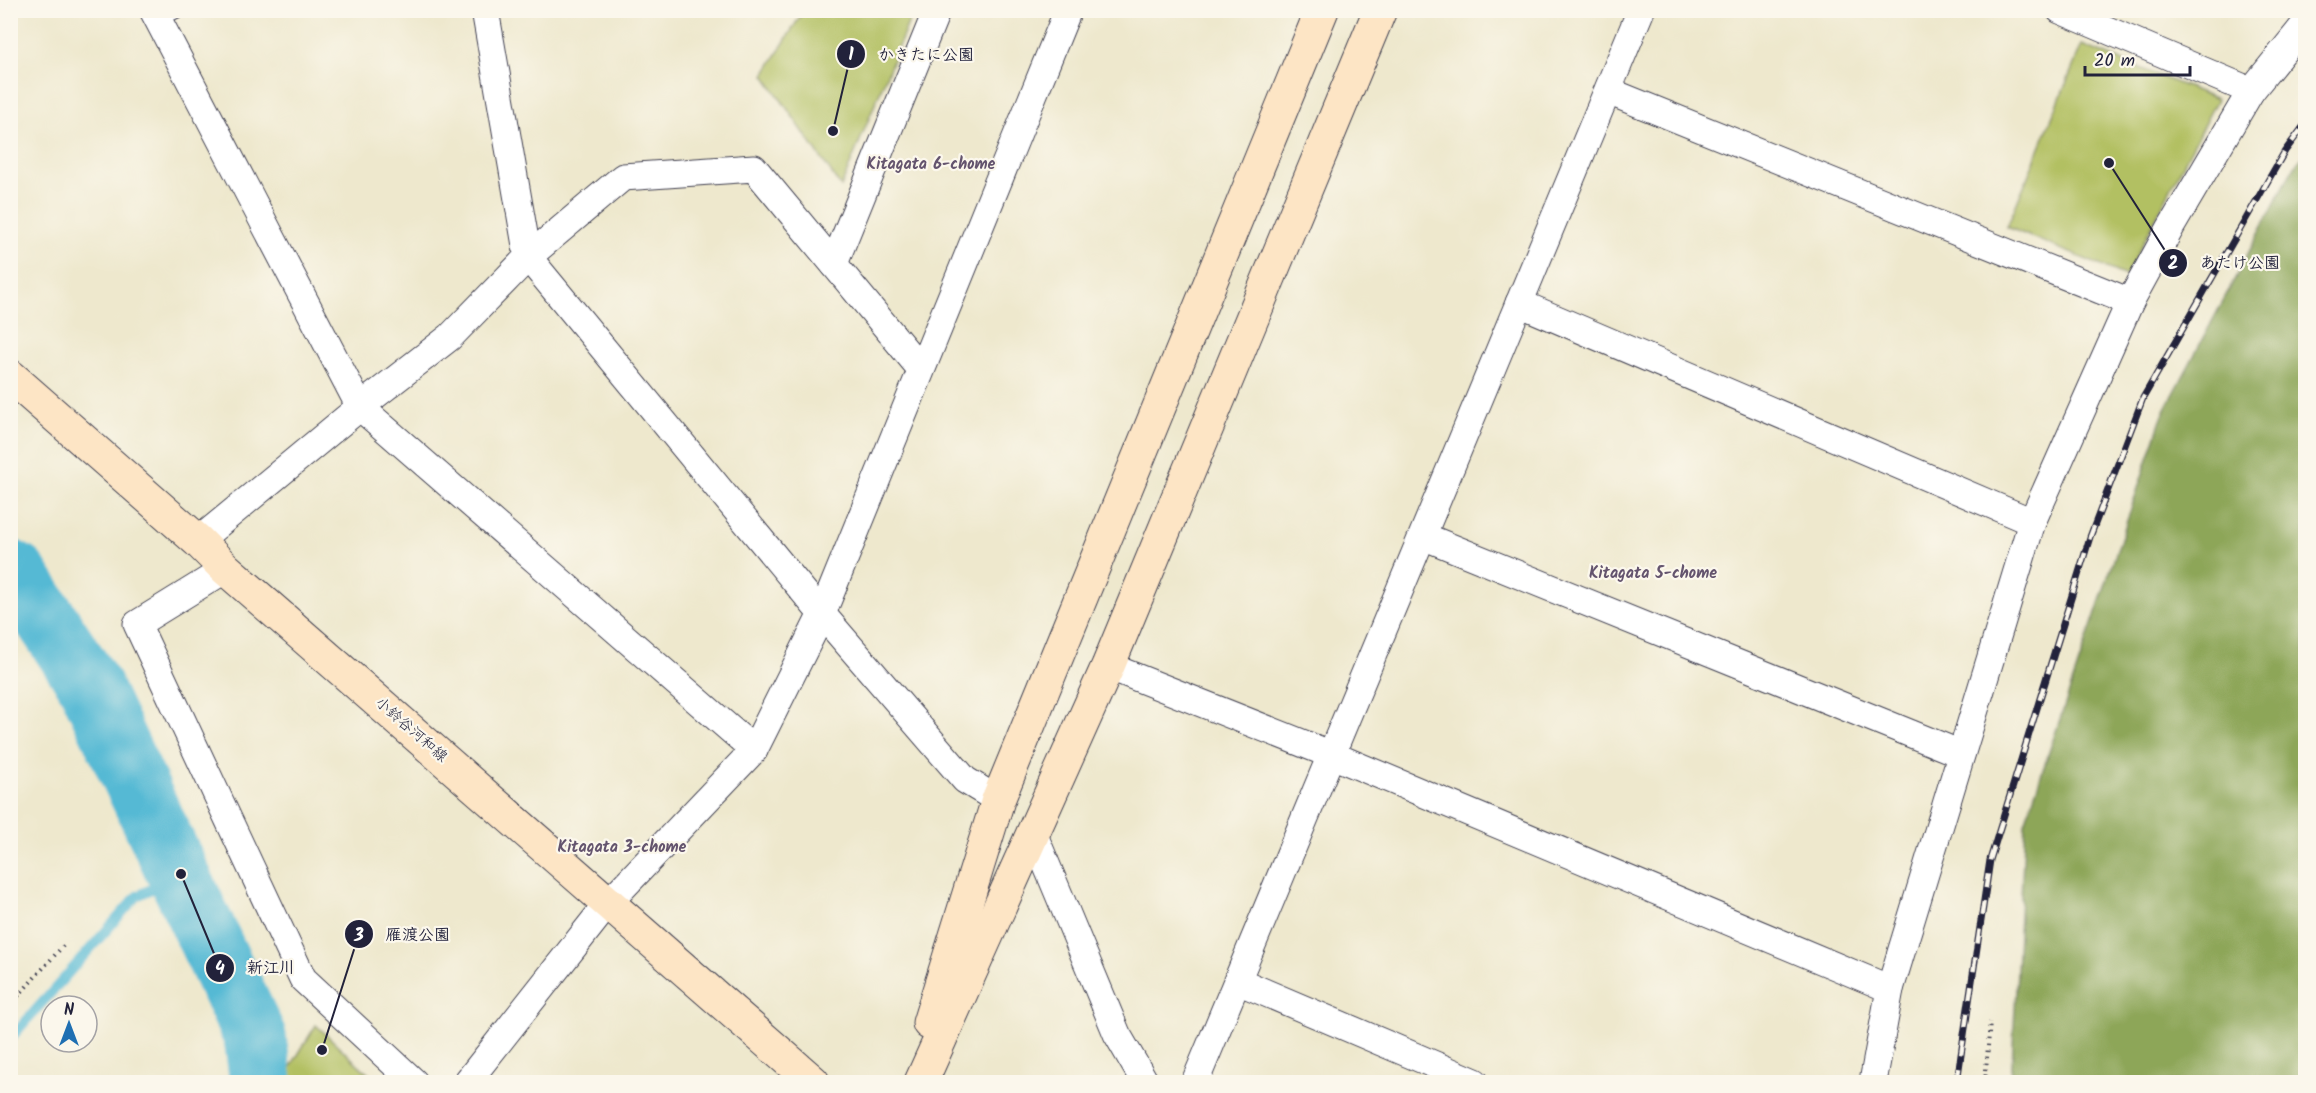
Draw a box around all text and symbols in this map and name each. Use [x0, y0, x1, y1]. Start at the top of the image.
callout: かきたに公園 [836, 37, 986, 71]
scale bar [2085, 39, 2190, 77]
text: 1 [848, 41, 854, 70]
text: かきたに公園 [878, 43, 974, 68]
text: 20 m [2094, 47, 2135, 76]
district label: Kitagata 6-chome [867, 152, 996, 177]
callout: あたけ公園 [2158, 246, 2292, 280]
text: 2 [2168, 250, 2178, 279]
text: あたけ公園 [2200, 251, 2280, 276]
district label: Kitagata 5-chome [1589, 561, 1717, 586]
street label: 小鈴谷河和線 [369, 691, 453, 769]
district label: Kitagata 3-chome [558, 835, 687, 860]
callout: 雁渡公園 [344, 917, 462, 951]
text: 3 [353, 922, 364, 951]
text: 雁渡公園 [386, 923, 450, 948]
callout: 新江川 [205, 951, 307, 985]
text: 4 [215, 955, 225, 984]
text: 新江川 [247, 956, 295, 981]
north arrow [39, 994, 99, 1054]
text: N [64, 998, 74, 1023]

